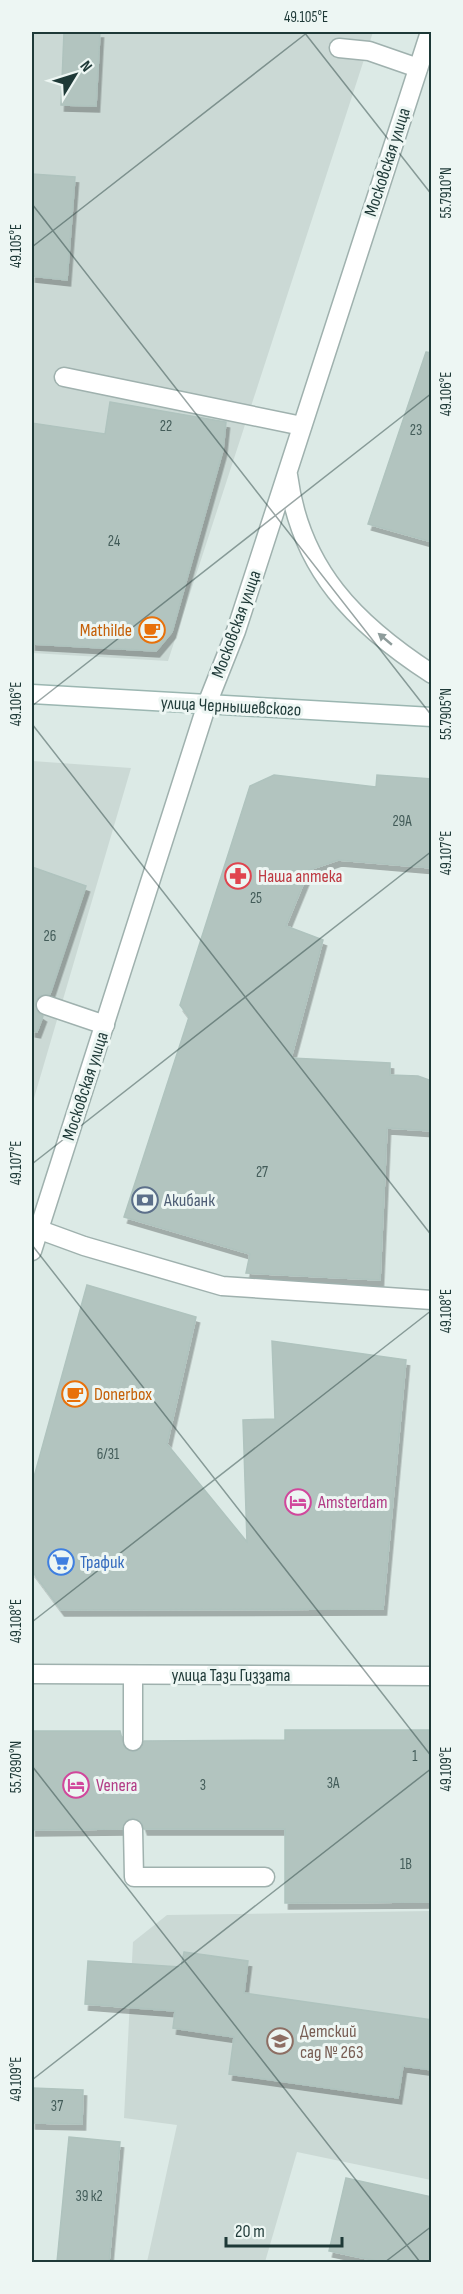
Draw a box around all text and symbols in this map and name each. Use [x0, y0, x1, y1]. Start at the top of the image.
text: 49.105°E [284, 8, 328, 27]
north arrow [45, 45, 105, 105]
text: N [76, 57, 96, 76]
street label: Московская улица [360, 105, 415, 219]
text: 55.7910°N [437, 167, 456, 219]
text: 49.105°E [7, 224, 26, 268]
text: 49.106°E [437, 372, 456, 416]
house number: 22 [160, 417, 172, 436]
house number: 23 [410, 421, 422, 440]
house number: 24 [108, 532, 120, 551]
street label: Московская улица [207, 568, 266, 681]
cafe icon: Mathilde [137, 615, 167, 645]
place label: Mathilde [80, 620, 132, 641]
one-way arrow [377, 633, 393, 646]
text: 49.106°E [7, 682, 26, 726]
text: 55.7905°N [437, 688, 456, 740]
street label: улица Чернышевского [160, 692, 302, 721]
house number: 29А [392, 812, 412, 831]
text: 49.107°E [437, 831, 456, 875]
pharmacy icon: Наша аптека [223, 861, 253, 891]
place label: Наша аптека [258, 866, 342, 887]
house number: 25 [250, 889, 262, 908]
house number: 26 [44, 927, 56, 946]
street label: Московская улица [58, 1029, 113, 1143]
text: 49.107°E [7, 1141, 26, 1185]
house number: 27 [256, 1163, 268, 1182]
bank icon: Акибанк [130, 1185, 160, 1215]
place label: Акибанк [163, 1190, 215, 1211]
text: 49.108°E [437, 1289, 456, 1333]
cafe icon: Donerbox [60, 1379, 90, 1409]
place label: Donerbox [94, 1384, 152, 1405]
house number: 6/31 [97, 1445, 120, 1464]
hotel icon: Amsterdam [283, 1487, 313, 1517]
place label: Amsterdam [317, 1492, 388, 1513]
supermarket icon: Трафик [46, 1547, 76, 1577]
place label: Трафик [80, 1552, 125, 1573]
text: 49.108°E [7, 1599, 26, 1643]
street label: улица Тази Гиззата [172, 1665, 291, 1686]
text: 55.7890°N [7, 1741, 26, 1793]
house number: 1 [412, 1747, 418, 1766]
text: 49.109°E [437, 1747, 456, 1791]
hotel icon: Venera [61, 1770, 91, 1800]
house number: 3А [327, 1774, 340, 1793]
place label: Venera [96, 1775, 138, 1796]
house number: 3 [200, 1776, 206, 1795]
house number: 1В [400, 1855, 412, 1874]
place label: Детский сад № 263 [300, 2021, 363, 2063]
school or university icon: Детский сад № 263 [265, 2026, 295, 2056]
text: 49.109°E [7, 2057, 26, 2101]
house number: 37 [51, 2097, 63, 2116]
house number: 39 к2 [75, 2187, 103, 2206]
scale bar [226, 2210, 342, 2248]
text: 20 m [235, 2221, 265, 2242]

